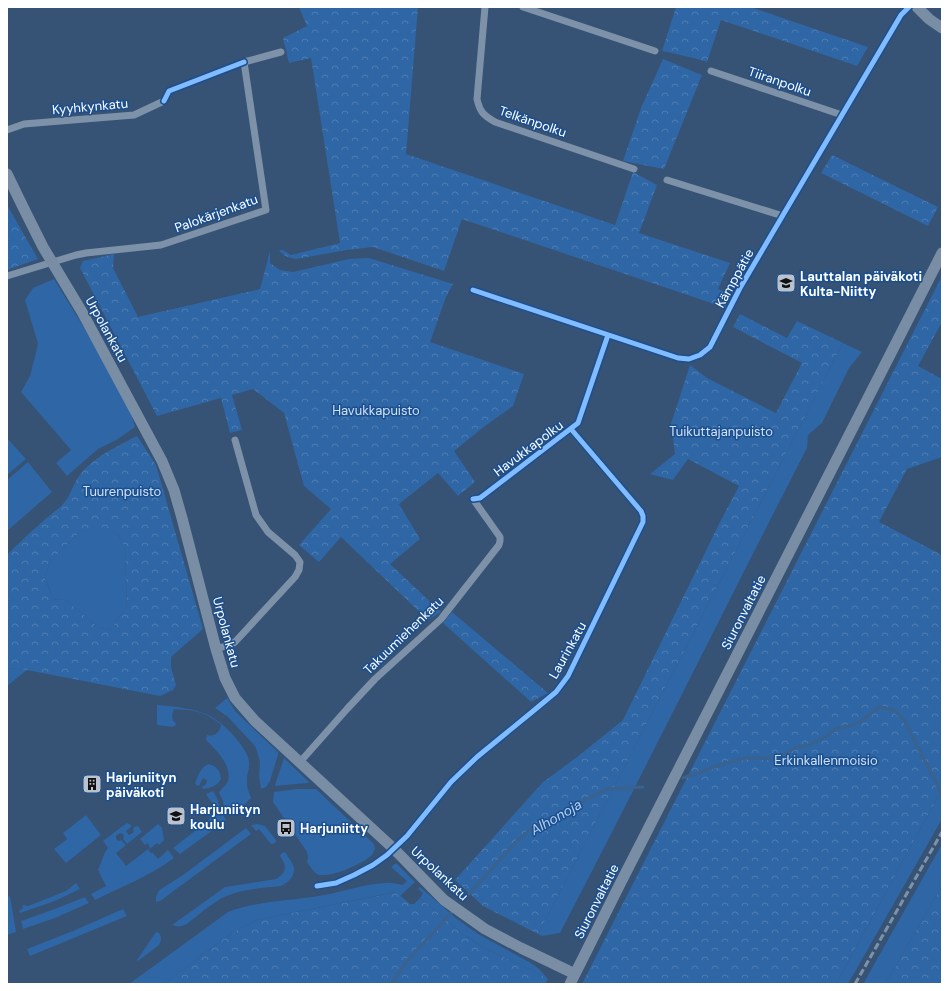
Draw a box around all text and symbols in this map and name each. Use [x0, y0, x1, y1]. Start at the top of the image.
street label: Tiiranpolku [746, 63, 814, 100]
street label: Kyyhkynkatu [51, 95, 129, 118]
street label: Telkänpolku [497, 102, 569, 141]
street label: Palokärjenkatu [172, 191, 260, 236]
street label: Kämppätie [711, 246, 758, 311]
place label: Lauttalan päiväkoti Kulta-Niitty [800, 268, 922, 300]
school or university icon: Lauttalan päiväkoti Kulta-Niitty [775, 272, 797, 294]
street label: Urpolankatu [82, 293, 132, 365]
park label: Havukkapuisto [332, 402, 420, 419]
street label: Havukkapolku [490, 417, 567, 480]
park label: Tuikuttajanpuisto [669, 423, 773, 440]
park label: Tuurenpuisto [83, 483, 162, 500]
street label: Siuronvaltatie [717, 572, 770, 653]
street label: Takuumiehenkatu [360, 593, 447, 678]
street label: Urpolankatu [209, 595, 244, 669]
street label: Laurinkatu [545, 619, 590, 682]
park label: Erkinkallenmoisio [774, 752, 878, 769]
place label: Harjuniityn päiväkoti [106, 769, 176, 801]
building icon: Harjuniityn päiväkoti [81, 773, 103, 795]
water label: Alhonoja [526, 795, 585, 839]
place label: Harjuniityn koulu [190, 801, 260, 833]
school or university icon: Harjuniityn koulu [165, 805, 187, 827]
bus stop icon: Harjuniitty [275, 817, 297, 839]
place label: Harjuniitty [300, 820, 368, 837]
street label: Urpolankatu [407, 842, 472, 904]
street label: Siuronvaltatie [570, 861, 623, 942]

